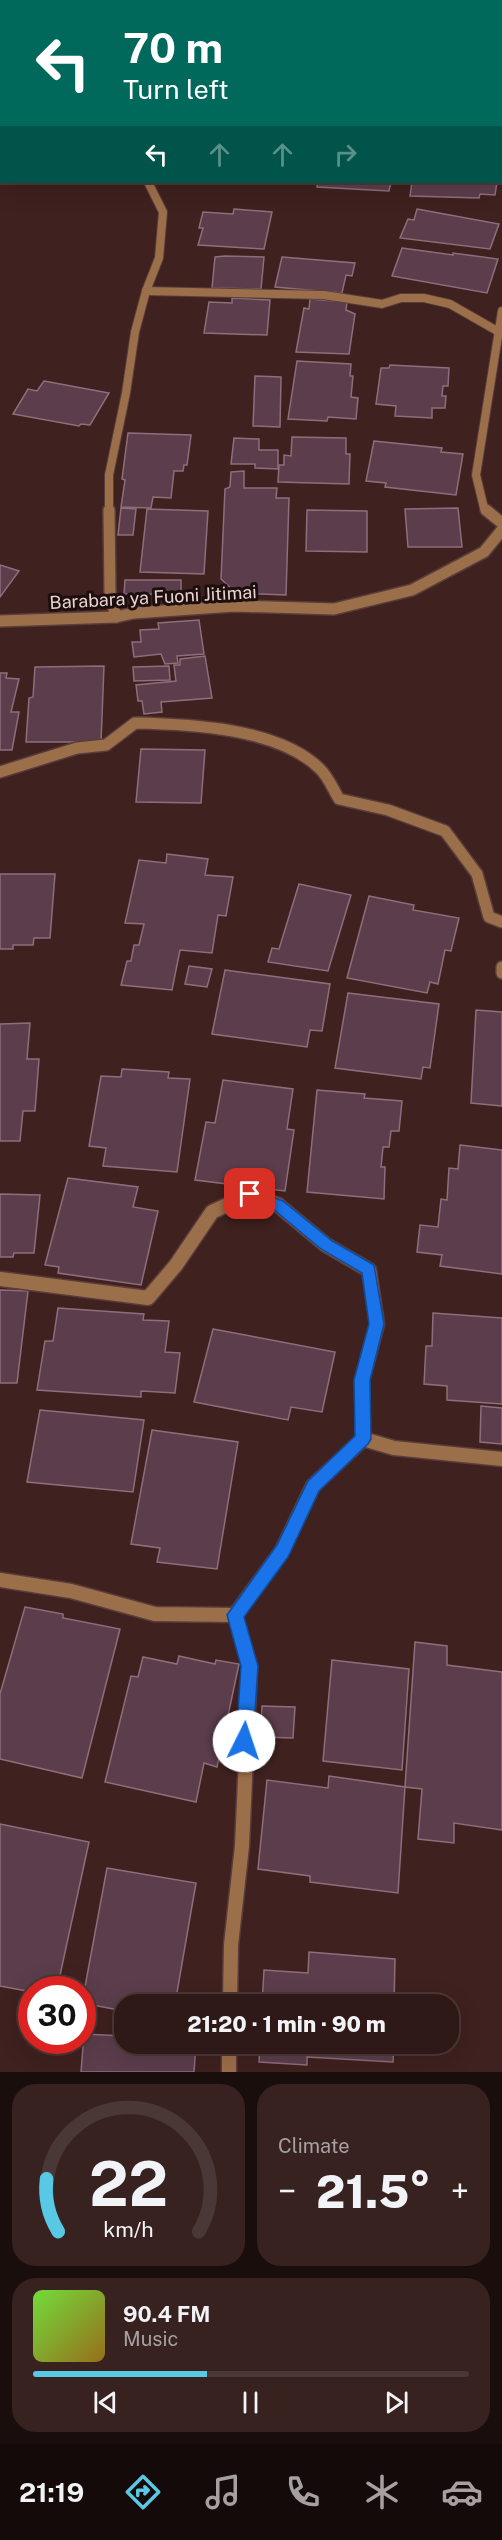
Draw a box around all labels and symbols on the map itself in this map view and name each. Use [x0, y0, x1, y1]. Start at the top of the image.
street label: Barabara ya Fuoni Jitimai [49, 581, 257, 613]
pin [224, 1168, 275, 1219]
position arrow [212, 1709, 276, 1773]
speed limit sign: 30 [18, 1976, 96, 2054]

